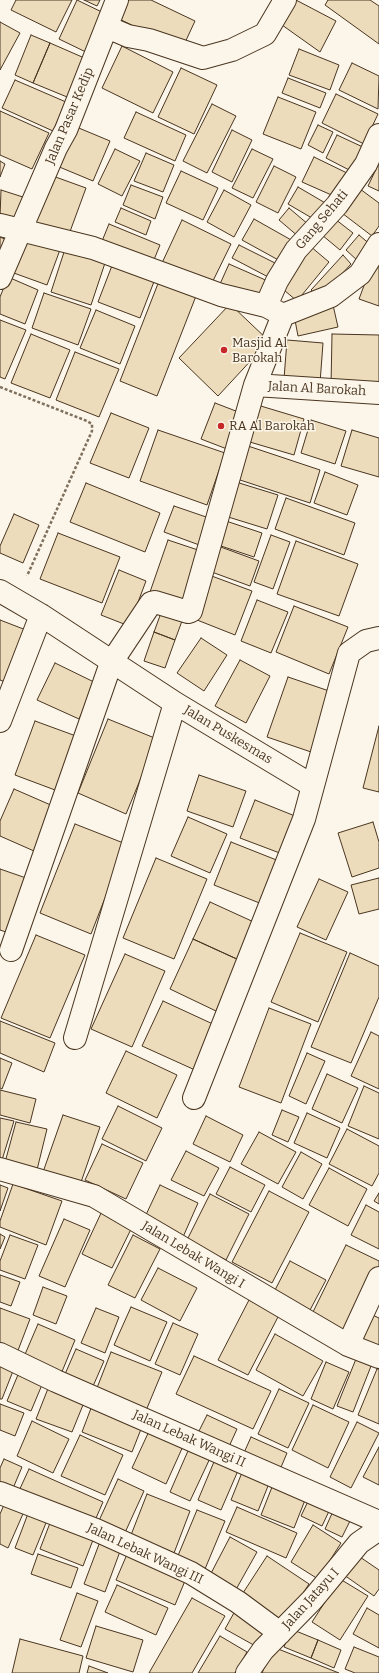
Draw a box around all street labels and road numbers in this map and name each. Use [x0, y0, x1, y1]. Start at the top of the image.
street label: Jalan Pasar Kedip [43, 65, 97, 167]
street label: Gang Sehati [293, 187, 351, 253]
street label: Jalan Al Barokah [267, 379, 367, 399]
street label: Jalan Puskesmas [181, 702, 275, 768]
street label: Jalan Lebak Wangi I [139, 1218, 247, 1292]
street label: Jalan Lebak Wangi II [130, 1407, 248, 1471]
street label: Jalan Lebak Wangi III [85, 1520, 205, 1588]
street label: Jalan Jatayu I [279, 1565, 343, 1633]

